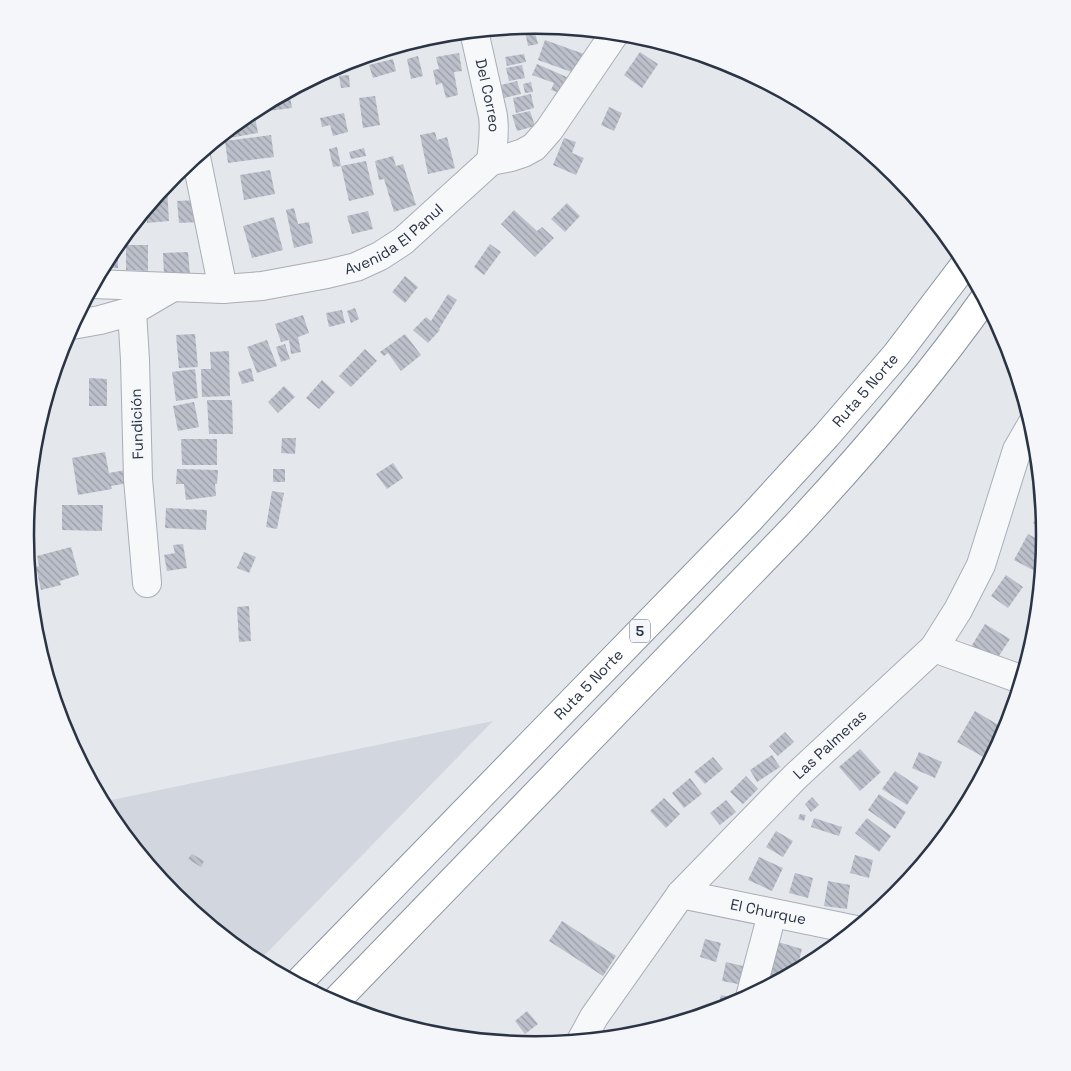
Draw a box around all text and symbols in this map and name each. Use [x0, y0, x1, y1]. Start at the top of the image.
street label: Del Correo [471, 57, 504, 132]
street label: Avenida El Panul [343, 199, 447, 278]
street label: Ruta 5 Norte [828, 349, 902, 431]
street label: Fundición [126, 388, 147, 460]
road number: 5 [630, 620, 650, 642]
street label: Ruta 5 Norte [550, 645, 627, 724]
street label: Las Palmeras [789, 705, 870, 783]
street label: El Churque [729, 894, 808, 929]

